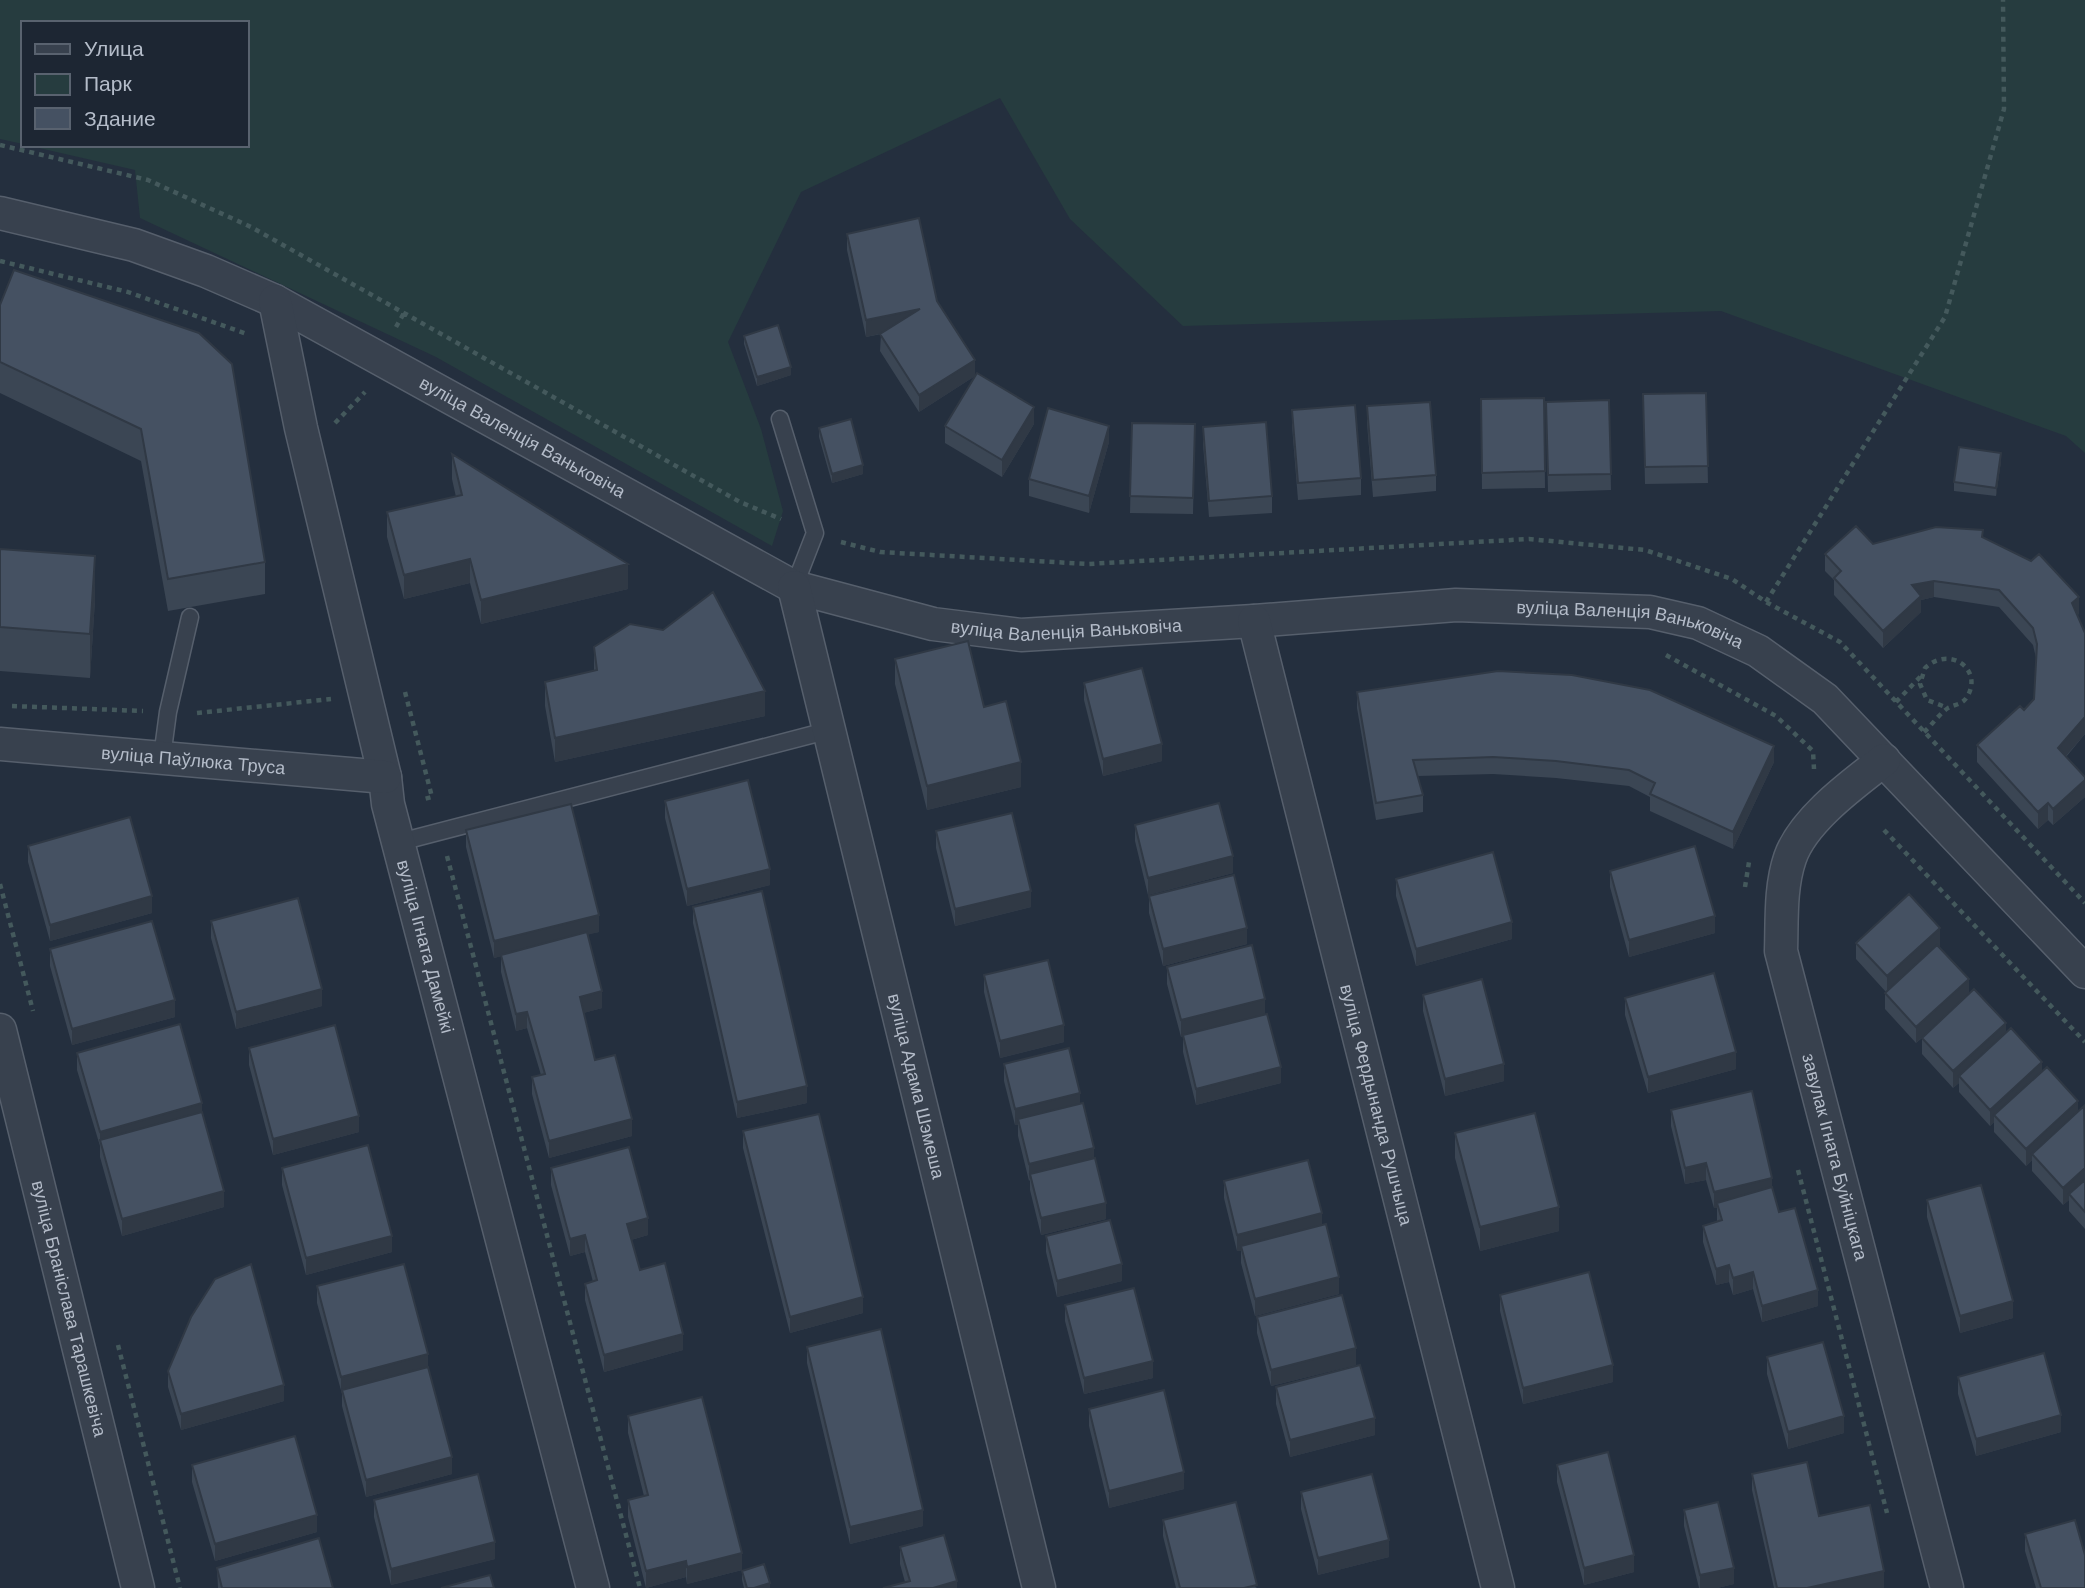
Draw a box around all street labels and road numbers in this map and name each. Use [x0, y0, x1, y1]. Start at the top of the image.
street label: вуліца Валенція Ваньковіча [416, 373, 630, 502]
street label: вуліца Валенція Ваньковіча [1516, 597, 1747, 653]
street label: вуліца Валенція Ваньковіча [950, 615, 1183, 645]
street label: вуліца Паўлюка Труса [101, 743, 287, 778]
street label: вуліца Ігната Дамейкі [393, 858, 457, 1035]
street label: вуліца Фердынанда Рушчыца [1336, 982, 1416, 1228]
street label: вуліца Адама Шэмеша [884, 992, 949, 1182]
street label: завулак Ігната Буйніцкага [1798, 1051, 1871, 1263]
street label: вуліца Браніслава Тарашкевіча [28, 1178, 110, 1440]

